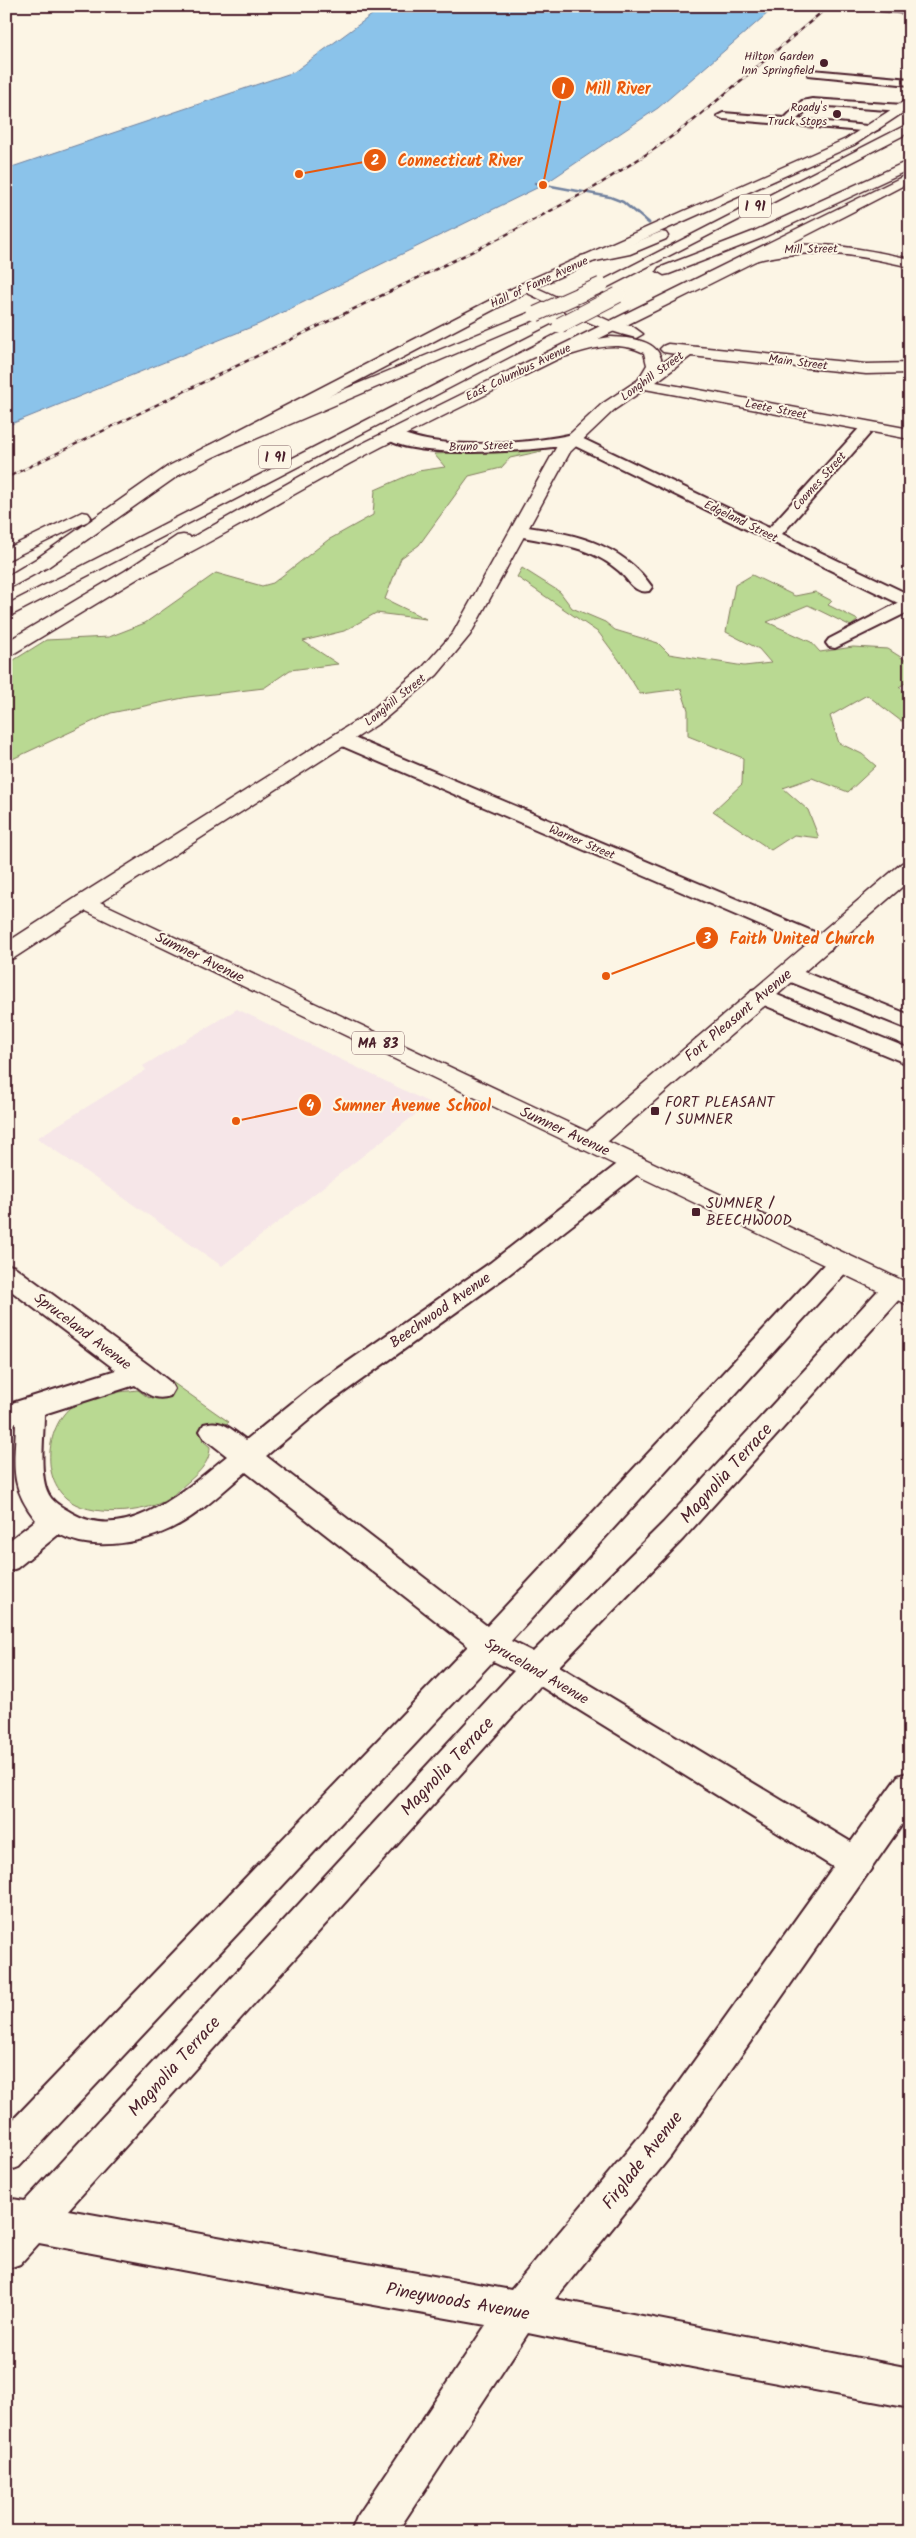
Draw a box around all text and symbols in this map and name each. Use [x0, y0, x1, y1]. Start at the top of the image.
place label: Hilton Garden Inn Springfield [741, 47, 815, 80]
marker: Hilton Garden Inn Springfield [818, 57, 830, 69]
callout: Mill River [551, 73, 661, 104]
text: Mill River [585, 77, 652, 102]
text: 1 [561, 78, 566, 102]
place label: Roady's Truck Stops [768, 98, 827, 131]
marker: Roady's Truck Stops [831, 108, 843, 120]
callout: Connecticut River [363, 145, 533, 176]
text: 2 [371, 149, 380, 173]
text: Connecticut River [397, 149, 524, 174]
road number: I 91 [739, 195, 771, 218]
street label: Mill Street [784, 240, 838, 259]
street label: Hall of Fame Avenue [487, 251, 592, 313]
street label: East Columbus Avenue [462, 338, 575, 406]
street label: Longhill Street [617, 347, 688, 406]
street label: Main Street [767, 349, 829, 376]
street label: Leete Street [743, 394, 809, 425]
street label: Bruno Street [448, 436, 514, 457]
road number: I 91 [259, 446, 291, 468]
street label: Coomes Street [788, 447, 851, 515]
street label: Edgeland Street [701, 495, 781, 548]
street label: Longhill Street [360, 669, 431, 731]
street label: Warner Street [546, 820, 618, 865]
callout: Faith United Church [695, 923, 885, 954]
street label: Sumner Avenue [151, 926, 249, 990]
text: 3 [702, 927, 711, 951]
text: Faith United Church [729, 927, 875, 952]
street label: Fort Pleasant Avenue [679, 963, 798, 1068]
road number: MA 83 [352, 1032, 404, 1054]
callout: Sumner Avenue School [298, 1089, 501, 1120]
place label: FORT PLEASANT / SUMNER [665, 1091, 776, 1132]
text: 4 [306, 1094, 314, 1118]
text: Sumner Avenue School [333, 1094, 492, 1119]
street label: Sumner Avenue [516, 1101, 614, 1163]
marker: FORT PLEASANT / SUMNER [649, 1105, 661, 1117]
place label: SUMNER / BEECHWOOD [706, 1192, 792, 1233]
marker: SUMNER / BEECHWOOD [690, 1206, 702, 1218]
street label: Beechwood Avenue [385, 1267, 496, 1355]
street label: Spruceland Avenue [28, 1287, 137, 1377]
street label: Magnolia Terrace [674, 1417, 781, 1531]
street label: Spruceland Avenue [480, 1632, 593, 1712]
street label: Magnolia Terrace [394, 1711, 502, 1824]
street label: Magnolia Terrace [122, 2010, 229, 2124]
street label: Firglade Avenue [595, 2105, 691, 2216]
street label: Pineywoods Avenue [384, 2276, 532, 2329]

